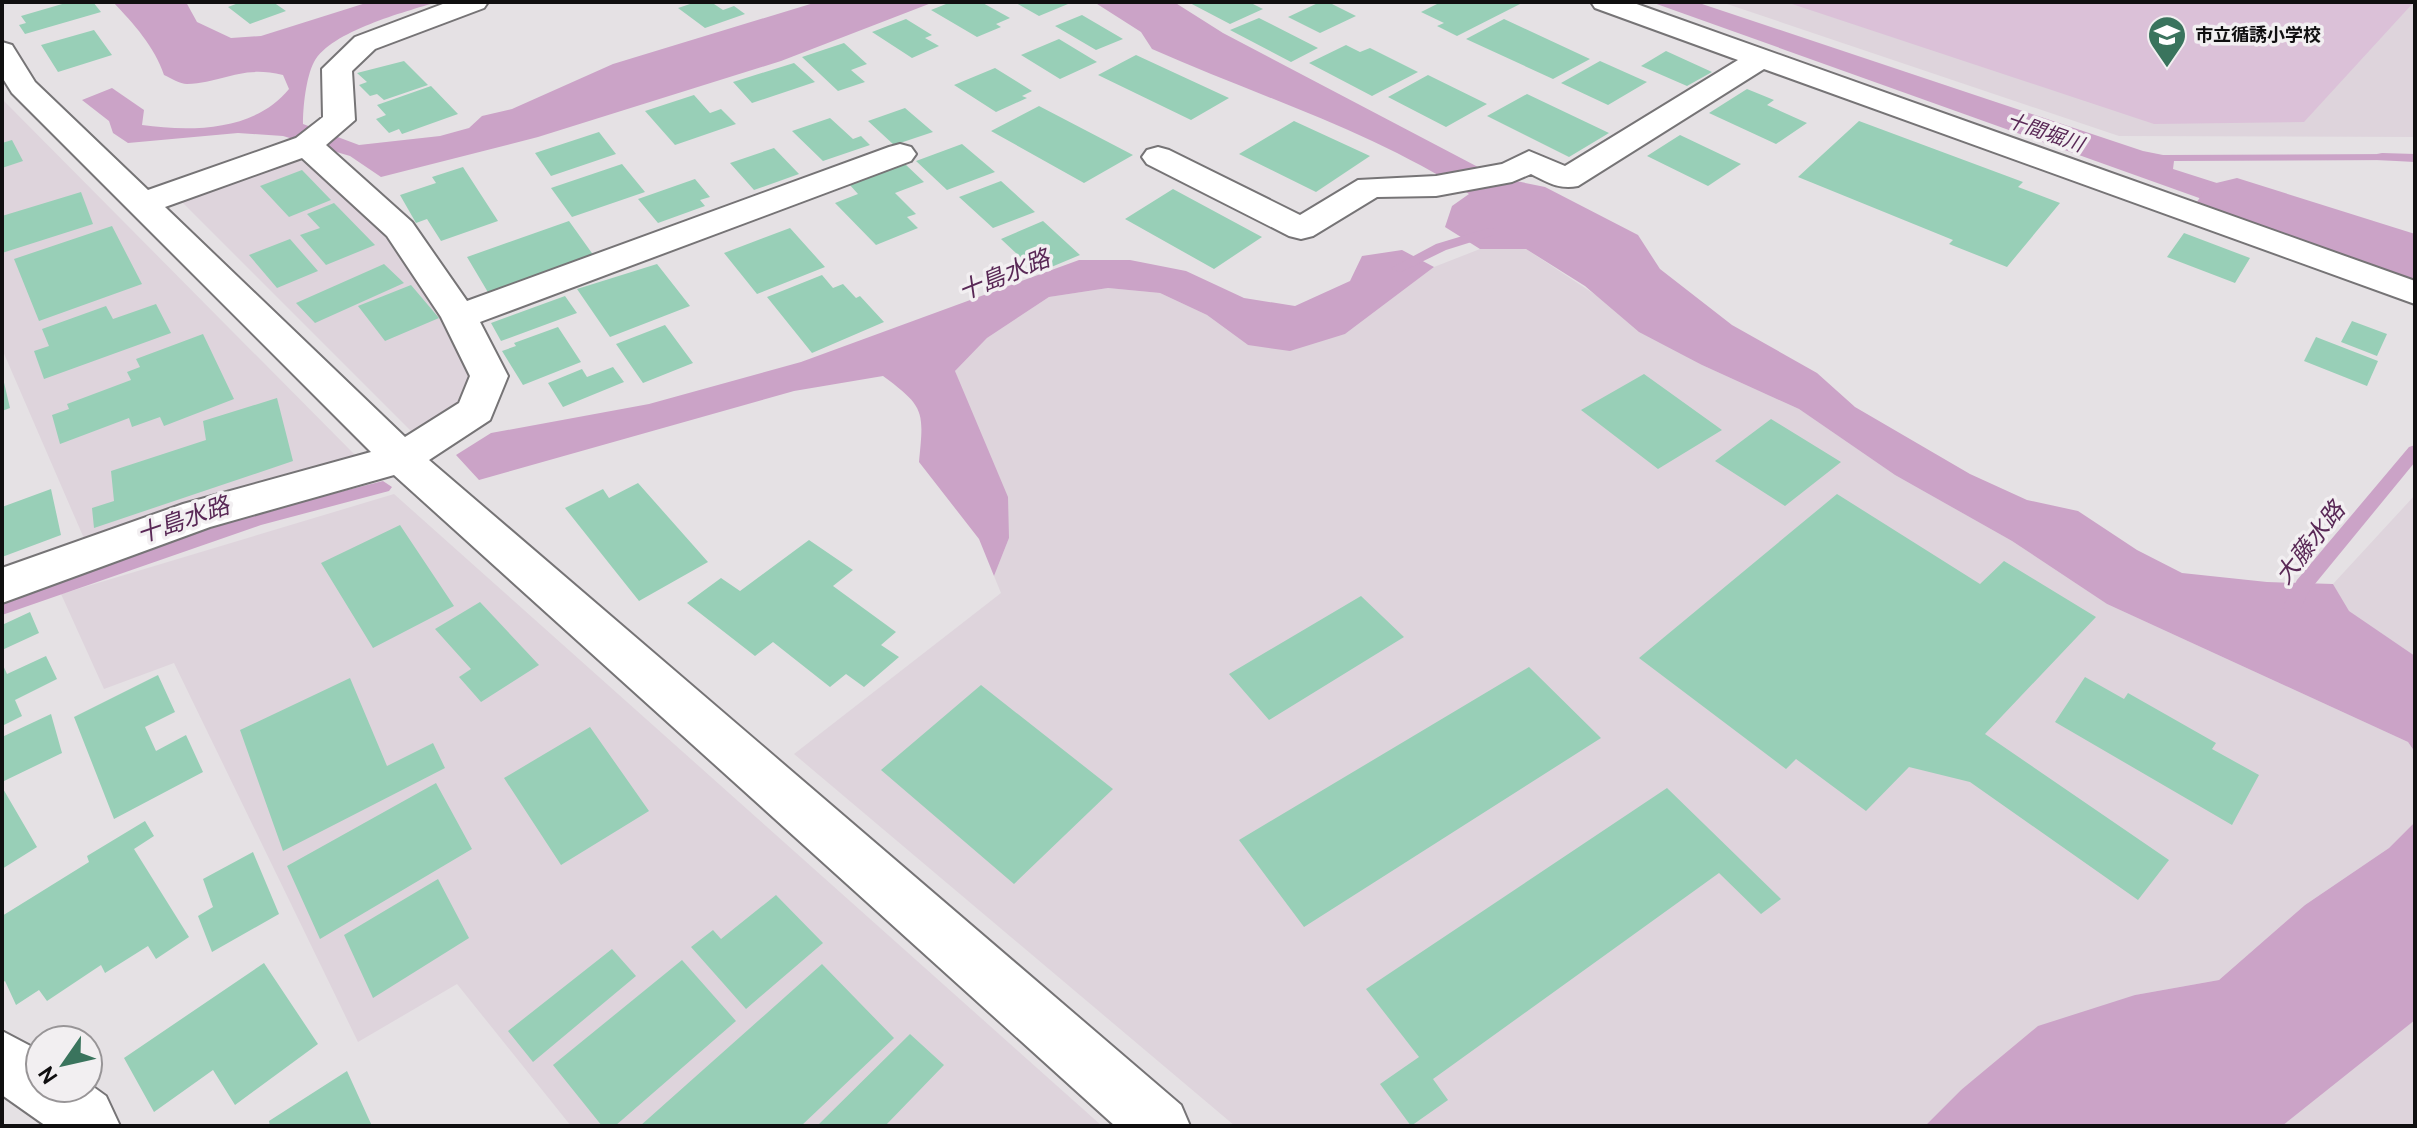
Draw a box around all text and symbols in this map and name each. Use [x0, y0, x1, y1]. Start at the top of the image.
school or university icon: 市立循誘小学校 [2146, 14, 2188, 69]
place label: 市立循誘小学校 [2195, 24, 2321, 46]
water label: 十間堀川 [2003, 108, 2089, 157]
water label: 十島水路 [954, 242, 1056, 306]
water label: 十島水路 [133, 490, 235, 549]
water label: 大藤水路 [2269, 494, 2352, 589]
north arrow [24, 1024, 104, 1104]
text: N [32, 1061, 63, 1089]

